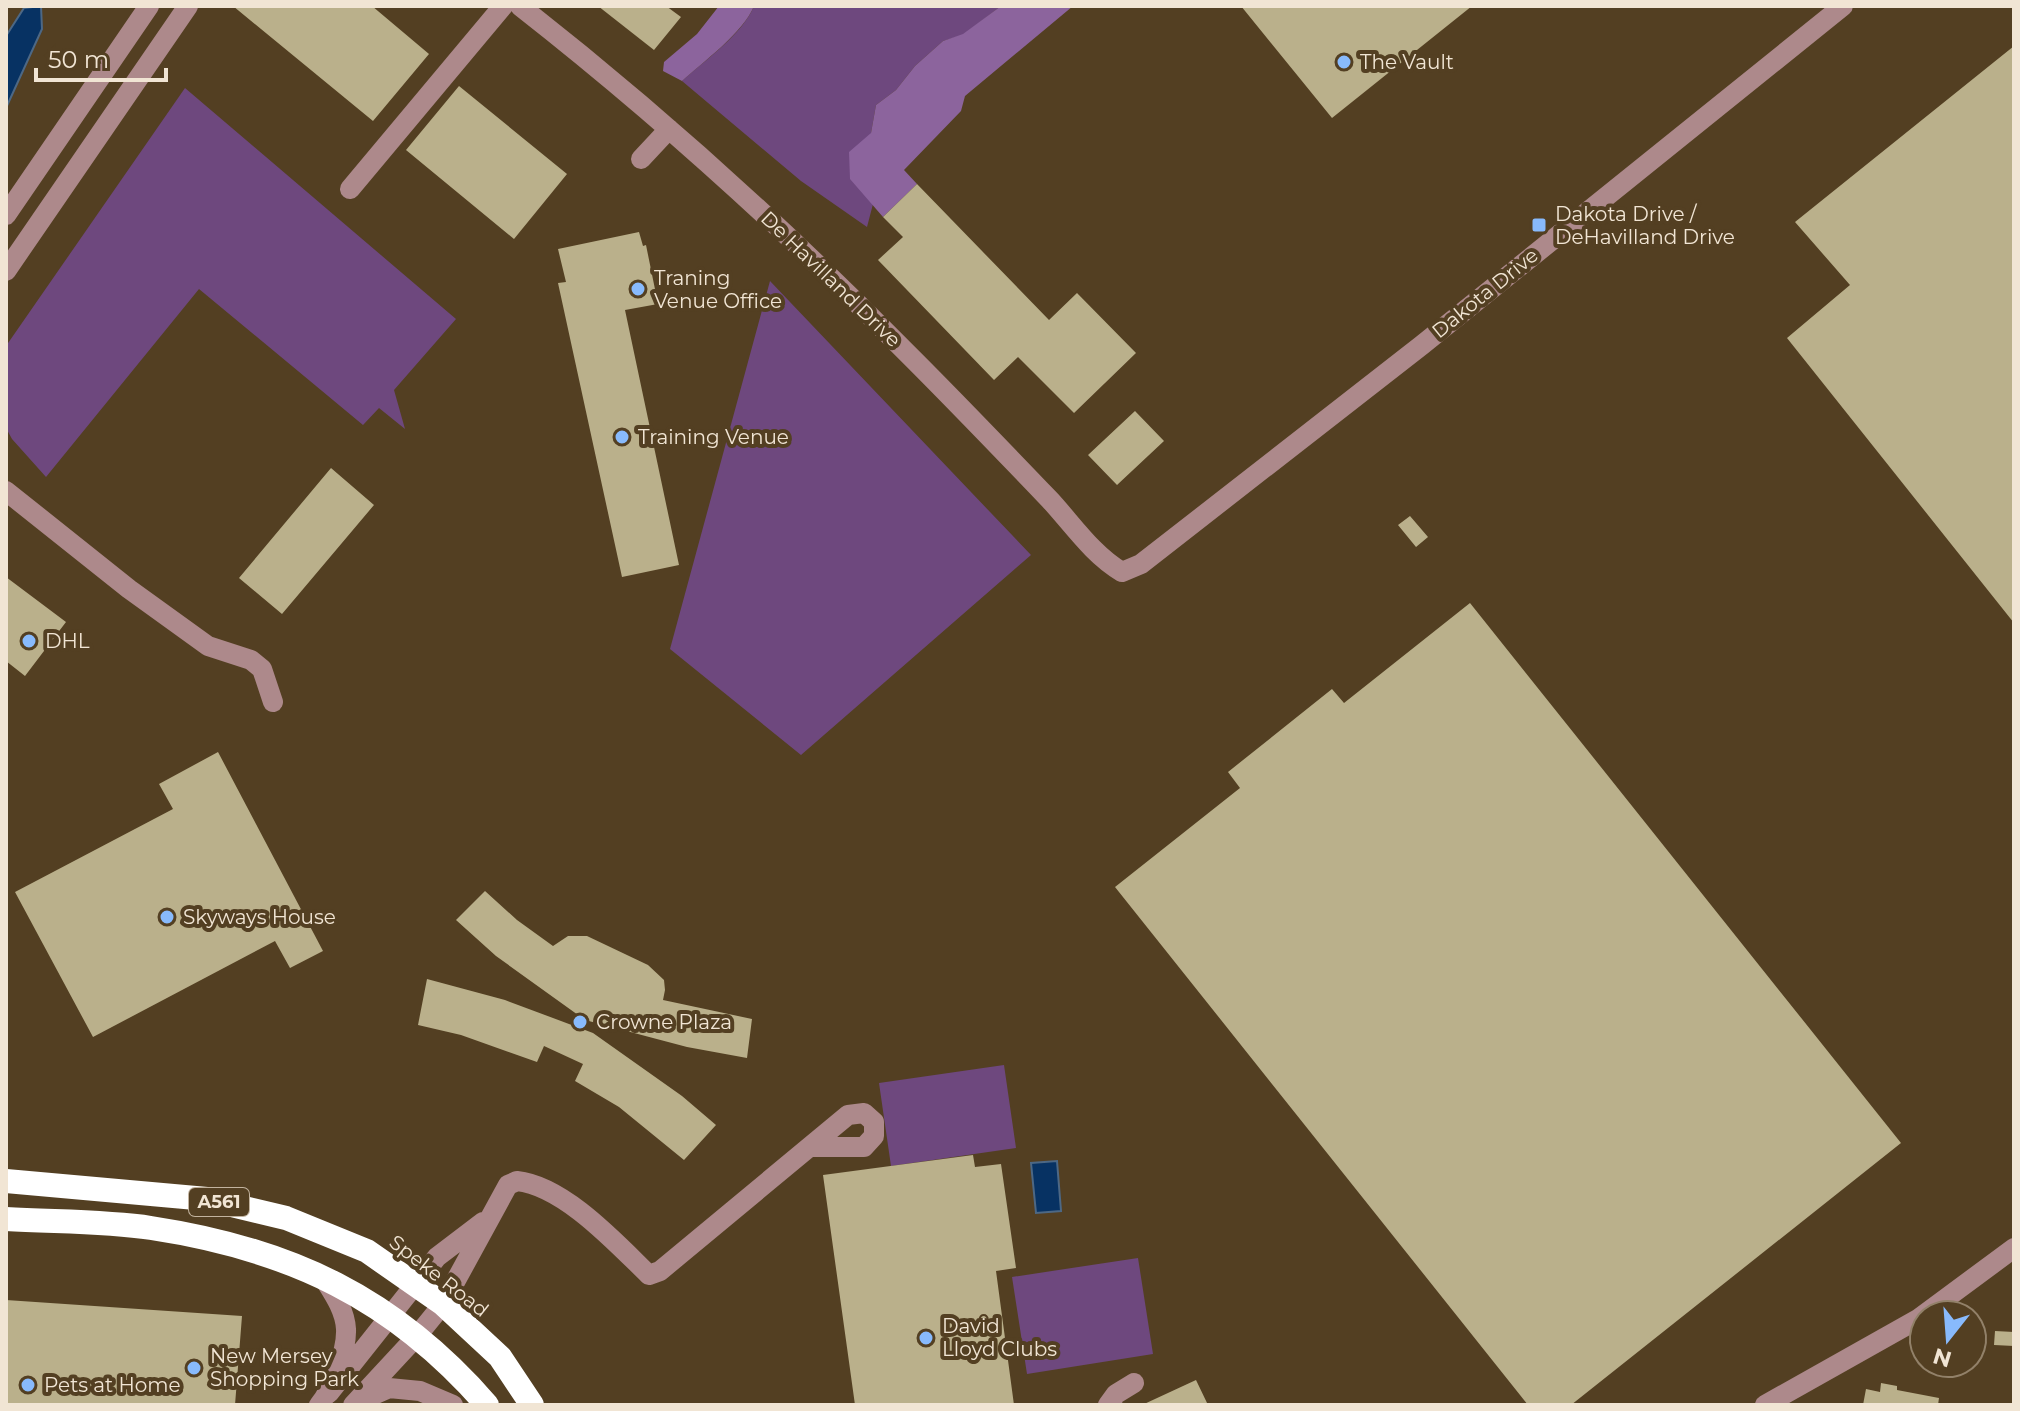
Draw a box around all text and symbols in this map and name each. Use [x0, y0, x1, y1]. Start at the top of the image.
scale bar [36, 32, 166, 82]
text: 50 m [48, 45, 109, 74]
place label: The Vault [1360, 50, 1454, 74]
marker: The Vault [1335, 53, 1353, 71]
place label: Dakota Drive / DeHavilland Drive [1555, 202, 1735, 249]
street label: De Havilland Drive [756, 206, 906, 352]
marker: Dakota Drive / DeHavilland Drive [1530, 216, 1548, 234]
street label: Dakota Drive [1427, 243, 1543, 343]
place label: Traning Venue Office [654, 266, 782, 313]
marker: Traning Venue Office [629, 280, 647, 298]
place label: Training Venue [638, 425, 789, 449]
marker: Training Venue [613, 428, 631, 446]
place label: DHL [45, 629, 90, 653]
marker: DHL [20, 632, 38, 650]
place label: Skyways House [183, 905, 336, 929]
marker: Skyways House [158, 908, 176, 926]
place label: Crowne Plaza [596, 1010, 732, 1034]
marker: Crowne Plaza [571, 1013, 589, 1031]
road number: A561 [189, 1188, 249, 1216]
street label: Speke Road [385, 1230, 493, 1322]
north arrow [1908, 1299, 1988, 1379]
place label: David Lloyd Clubs [942, 1314, 1057, 1361]
marker: David Lloyd Clubs [917, 1329, 935, 1347]
text: N [1930, 1342, 1955, 1373]
place label: New Mersey Shopping Park [210, 1344, 359, 1391]
marker: New Mersey Shopping Park [185, 1359, 203, 1377]
place label: Pets at Home [44, 1373, 181, 1397]
marker: Pets at Home [19, 1376, 37, 1394]

